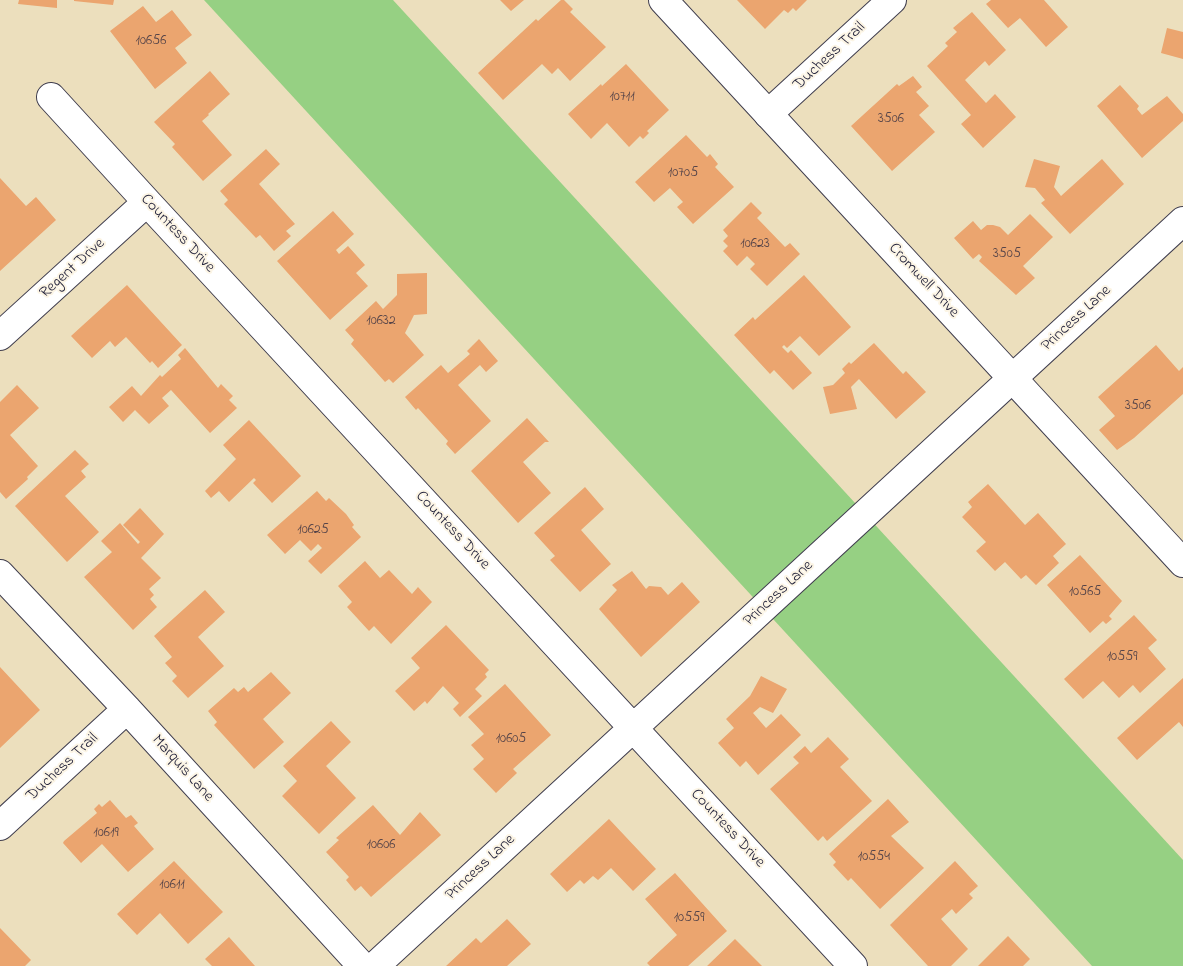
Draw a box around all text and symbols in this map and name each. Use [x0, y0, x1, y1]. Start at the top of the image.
street label: Duchess Trail [790, 19, 870, 95]
house number: 10656 [136, 34, 166, 50]
house number: 10711 [609, 90, 635, 106]
house number: 3506 [878, 112, 904, 128]
house number: 10705 [668, 166, 698, 182]
street label: Countess Drive [136, 191, 218, 277]
street label: Regent Drive [36, 235, 110, 303]
house number: 10623 [740, 237, 770, 253]
street label: Cromwell Drive [884, 240, 962, 322]
house number: 3505 [993, 247, 1021, 263]
street label: Princess Lane [1038, 282, 1116, 356]
house number: 10632 [366, 314, 396, 330]
house number: 3506 [1125, 399, 1151, 415]
street label: Countess Drive [411, 488, 493, 574]
house number: 10625 [297, 523, 329, 539]
street label: Princess Lane [740, 557, 818, 631]
house number: 10565 [1069, 585, 1101, 601]
house number: 10559 [1107, 650, 1137, 666]
street label: Duchess Trail [23, 730, 103, 806]
street label: Marquis Lane [147, 731, 217, 807]
house number: 10605 [496, 732, 526, 748]
street label: Countess Drive [686, 786, 768, 872]
house number: 10619 [93, 826, 119, 842]
street label: Princess Lane [442, 831, 520, 905]
house number: 10606 [367, 838, 395, 854]
house number: 10554 [858, 850, 890, 866]
house number: 10611 [159, 878, 185, 894]
house number: 10559 [674, 911, 704, 927]

